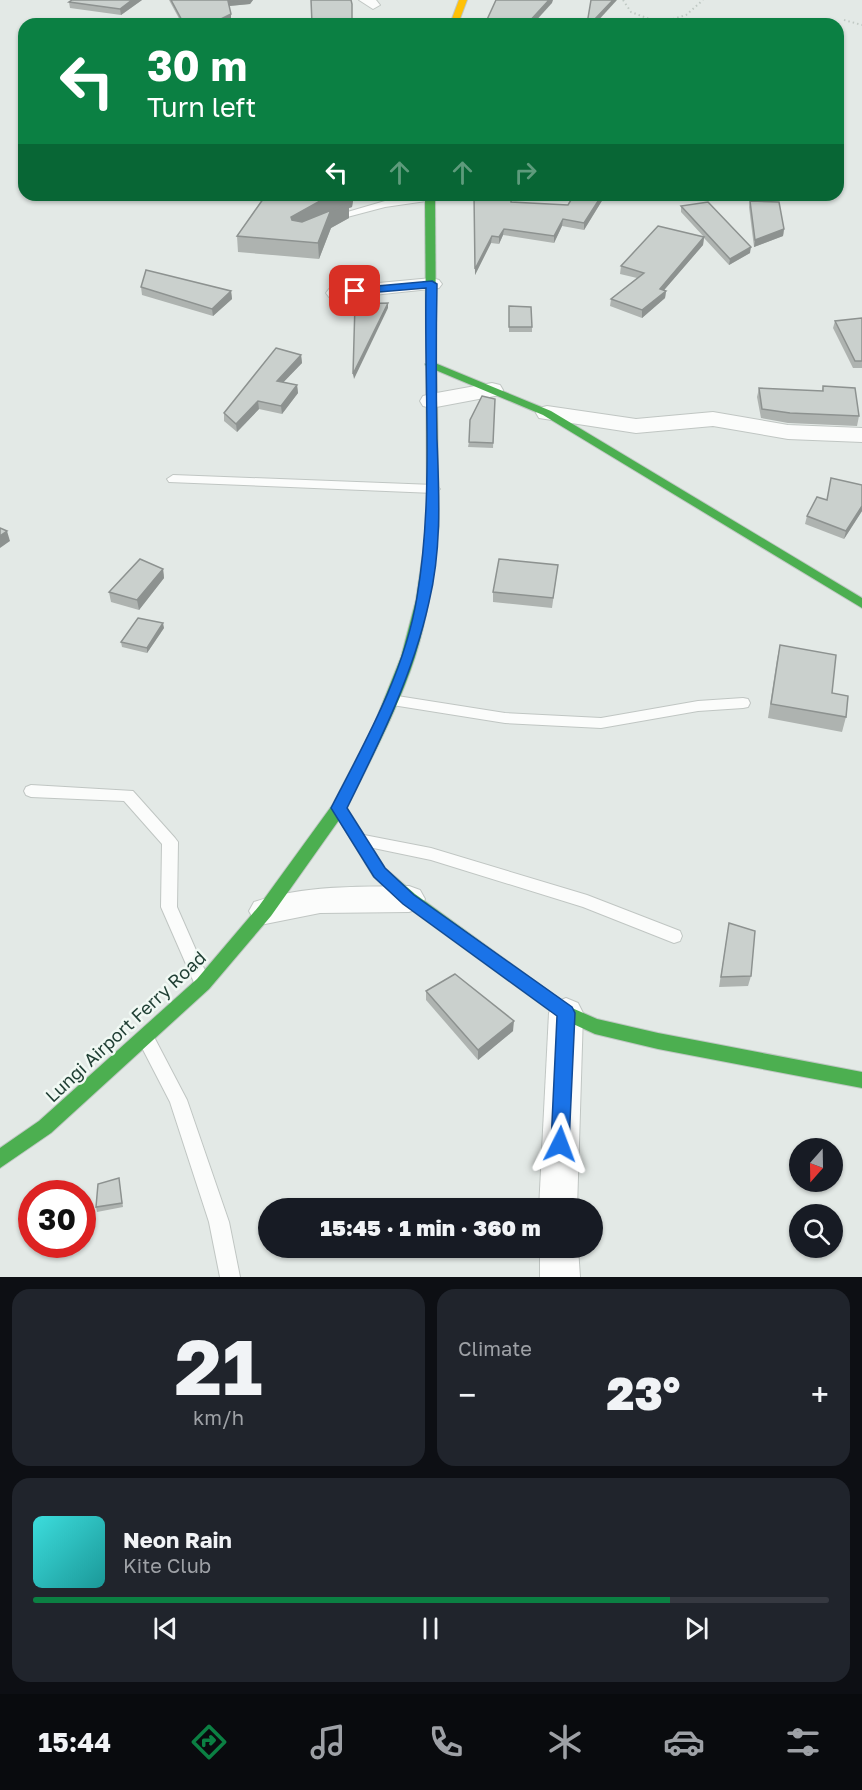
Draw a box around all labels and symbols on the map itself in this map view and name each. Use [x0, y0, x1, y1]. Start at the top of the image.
pin [329, 265, 380, 316]
street label: Lungi Airport Ferry Road [41, 946, 210, 1106]
position arrow [528, 1112, 592, 1176]
north arrow [789, 1138, 843, 1192]
speed limit sign: 30 [18, 1180, 96, 1258]

